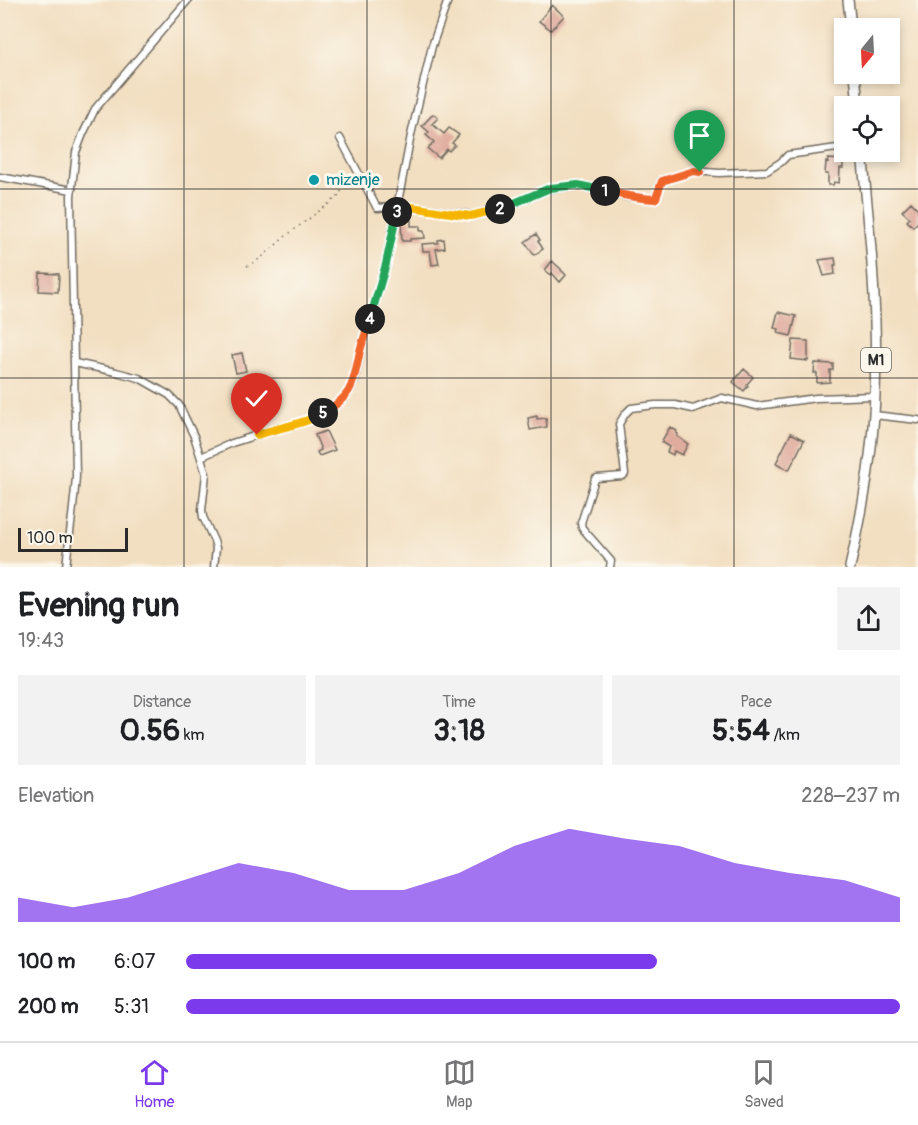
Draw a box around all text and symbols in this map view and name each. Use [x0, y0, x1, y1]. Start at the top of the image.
north arrow [834, 18, 900, 84]
map controls [834, 18, 900, 162]
button: locate [834, 96, 900, 162]
pin [674, 110, 725, 172]
icon: arrive [683, 119, 716, 152]
place label: mizenje [326, 170, 380, 190]
marker: mizenje [307, 173, 321, 187]
pin: 1 [590, 176, 620, 206]
text: 1 [602, 181, 608, 201]
pin: 2 [485, 194, 515, 224]
pin: 3 [382, 197, 412, 227]
text: 2 [496, 199, 504, 219]
text: 3 [393, 202, 401, 222]
pin: 4 [355, 304, 385, 334]
text: 4 [365, 309, 375, 329]
road number: M1 [861, 348, 891, 372]
pin [231, 373, 282, 435]
icon: check [240, 382, 273, 415]
pin: 5 [308, 398, 338, 428]
text: 5 [319, 403, 327, 423]
scale bar [18, 525, 128, 552]
text: 100 m [27, 528, 73, 548]
text: Evening run [18, 585, 179, 626]
button: share [837, 587, 900, 650]
text: 19:43 [18, 628, 64, 653]
text: Distance [133, 692, 191, 712]
text: Time [442, 692, 476, 712]
text: Pace [740, 692, 772, 712]
text: 0.56 [119, 712, 180, 749]
text: 3:18 [433, 712, 485, 749]
text: 5:54 [712, 712, 770, 749]
text: km [180, 725, 205, 745]
text: /km [770, 725, 800, 745]
text: Elevation [18, 783, 94, 808]
text: 228–237 m [801, 783, 900, 808]
text: 100 m [18, 949, 75, 974]
text: 6:07 [114, 949, 155, 974]
text: 200 m [18, 994, 79, 1019]
text: 5:31 [114, 994, 149, 1019]
tab: Home [134, 1056, 175, 1112]
tab: Map [443, 1056, 476, 1112]
tab: Saved [744, 1056, 784, 1112]

